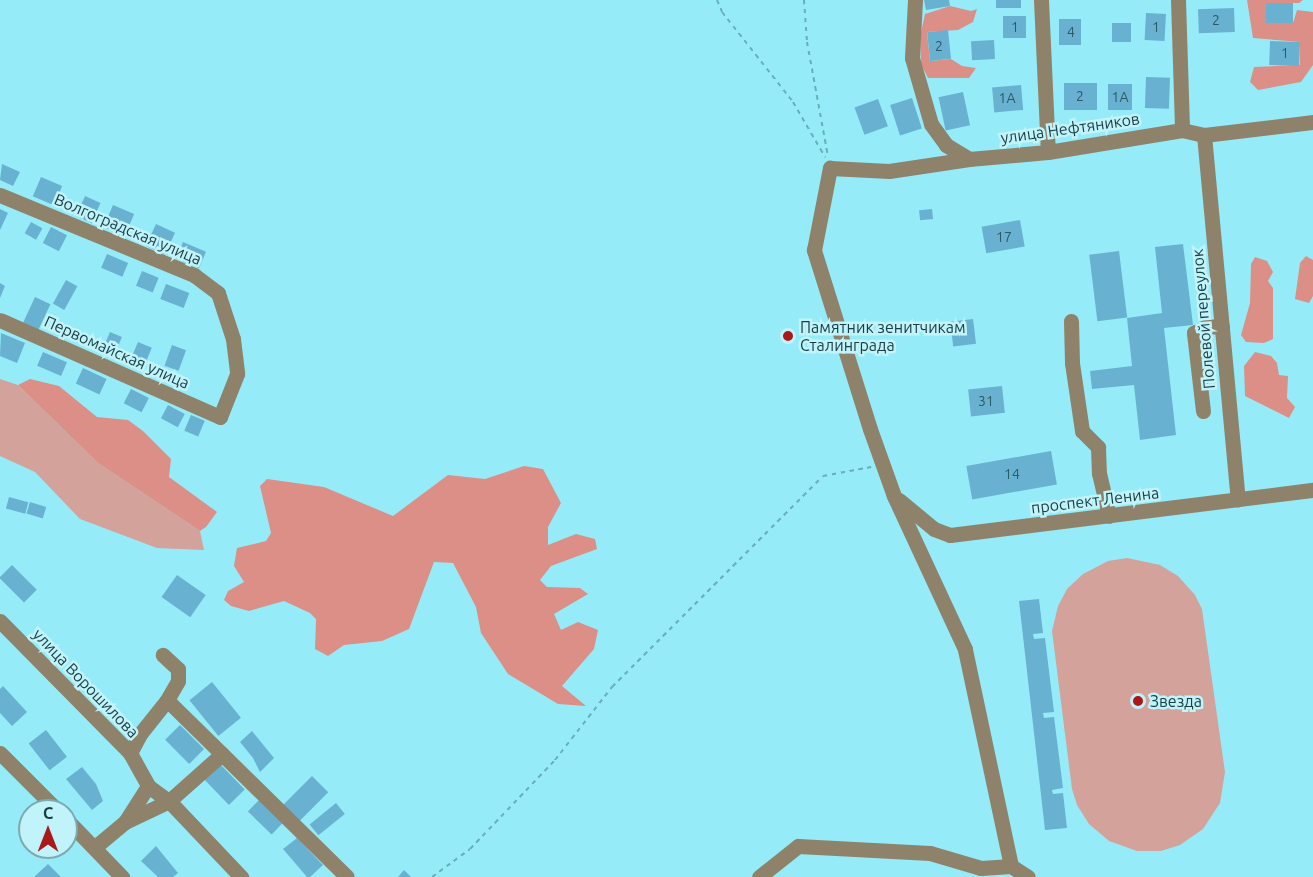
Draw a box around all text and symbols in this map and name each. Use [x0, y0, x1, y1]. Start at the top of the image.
house number: 2 [1212, 12, 1220, 28]
house number: 1 [1011, 19, 1019, 35]
house number: 1 [1152, 19, 1160, 35]
house number: 4 [1067, 24, 1075, 40]
house number: 2 [935, 38, 943, 54]
house number: 1 [1281, 45, 1289, 61]
house number: 2 [1076, 88, 1084, 104]
house number: 1А [1112, 89, 1128, 105]
house number: 1А [999, 90, 1015, 106]
street label: улица Нефтяников [999, 109, 1141, 147]
street label: Волгоградская улица [52, 189, 204, 269]
house number: 17 [996, 229, 1012, 245]
street label: Полевой переулок [1187, 248, 1219, 390]
street label: Первомайская улица [42, 311, 192, 393]
place label: Памятник зенитчикам Сталинграда [800, 317, 966, 355]
marker: Памятник зенитчикам Сталинграда [781, 329, 795, 343]
house number: 31 [978, 393, 994, 409]
house number: 14 [1004, 466, 1020, 482]
street label: проспект Ленина [1030, 483, 1160, 517]
street label: улица Ворошилова [29, 625, 143, 741]
place label: Звезда [1150, 691, 1202, 711]
marker: Звезда [1131, 694, 1145, 708]
north arrow [18, 799, 78, 859]
text: С [43, 804, 53, 822]

